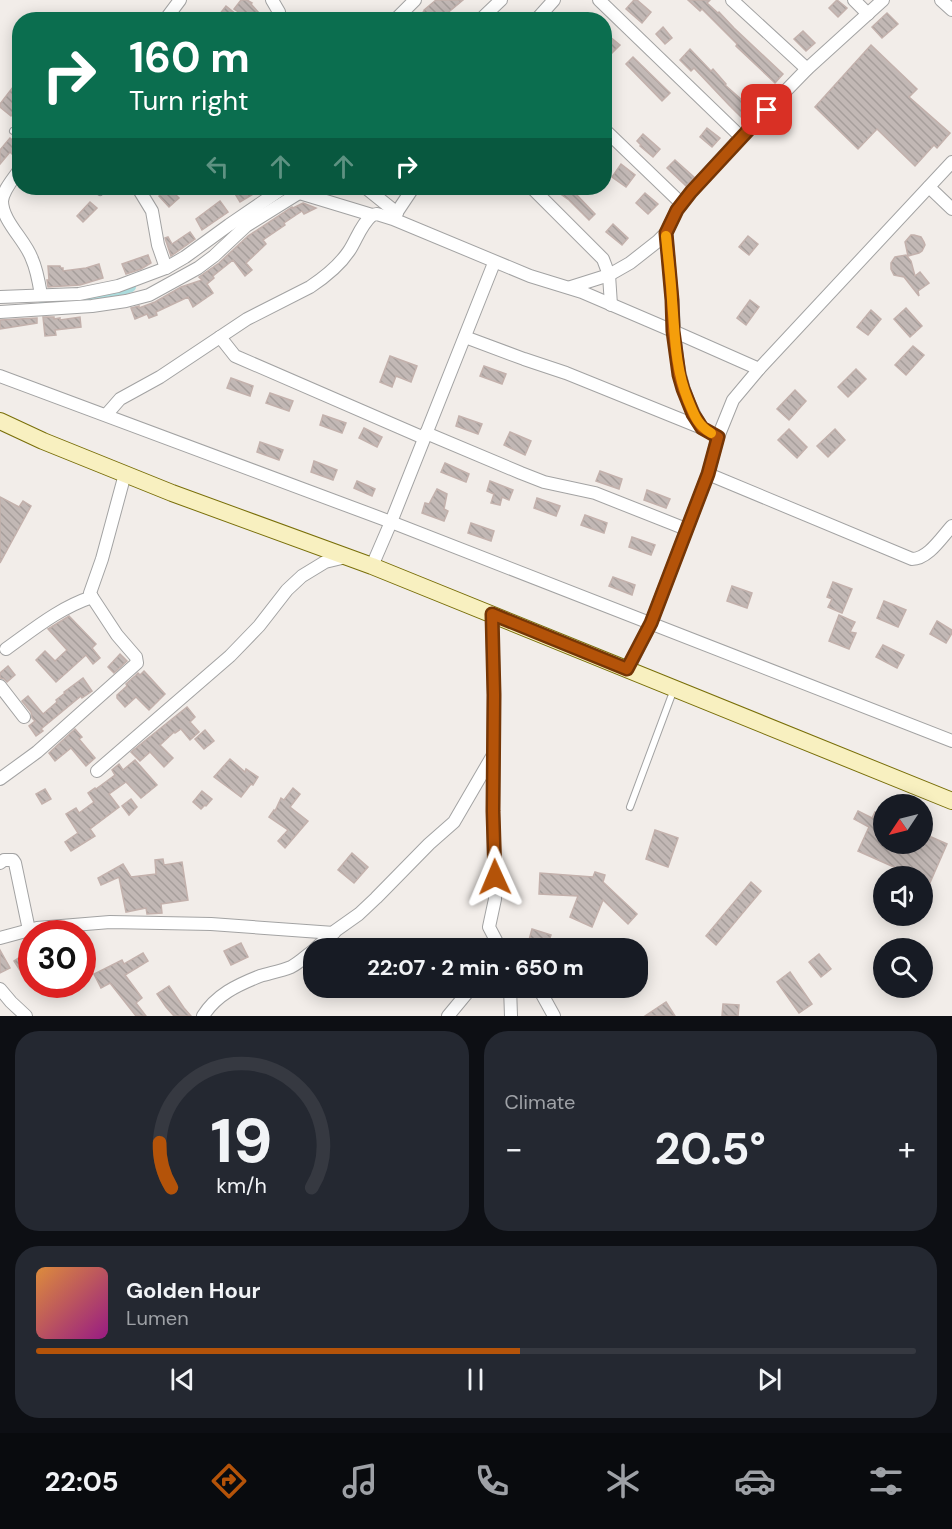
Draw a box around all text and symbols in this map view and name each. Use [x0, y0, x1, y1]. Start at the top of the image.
text: 160 m [129, 30, 250, 85]
icon: right [30, 36, 108, 114]
text: Turn right [129, 83, 249, 118]
pin [741, 84, 792, 135]
icon: arrive [750, 93, 783, 126]
icon: left [201, 150, 234, 183]
icon: ahead [264, 150, 297, 183]
icon: ahead [327, 150, 360, 183]
icon: right [390, 150, 423, 183]
north arrow [873, 794, 933, 854]
map controls [873, 794, 933, 998]
position arrow [463, 845, 527, 909]
button: sound [873, 866, 933, 926]
speed limit sign: 30 [18, 920, 96, 998]
button: search [873, 938, 933, 998]
text: 22:07 · 2 min · 650 m [367, 953, 584, 982]
text: Climate [505, 1089, 575, 1115]
text: 19 [211, 1100, 273, 1181]
text: 20.5° [655, 1119, 766, 1178]
text: − [505, 1127, 523, 1170]
text: + [898, 1127, 916, 1170]
text: km/h [216, 1172, 267, 1200]
text: Golden Hour [126, 1276, 261, 1305]
text: Lumen [126, 1305, 189, 1331]
icon: previous [166, 1363, 199, 1396]
icon: pause [459, 1363, 492, 1396]
icon: next [753, 1363, 786, 1396]
icon: directions [208, 1460, 250, 1502]
icon: music [339, 1460, 381, 1502]
icon: phone [471, 1460, 513, 1502]
icon: climate [602, 1460, 644, 1502]
icon: car [734, 1460, 776, 1502]
icon: filters [865, 1460, 907, 1502]
text: 22:05 [45, 1464, 119, 1499]

